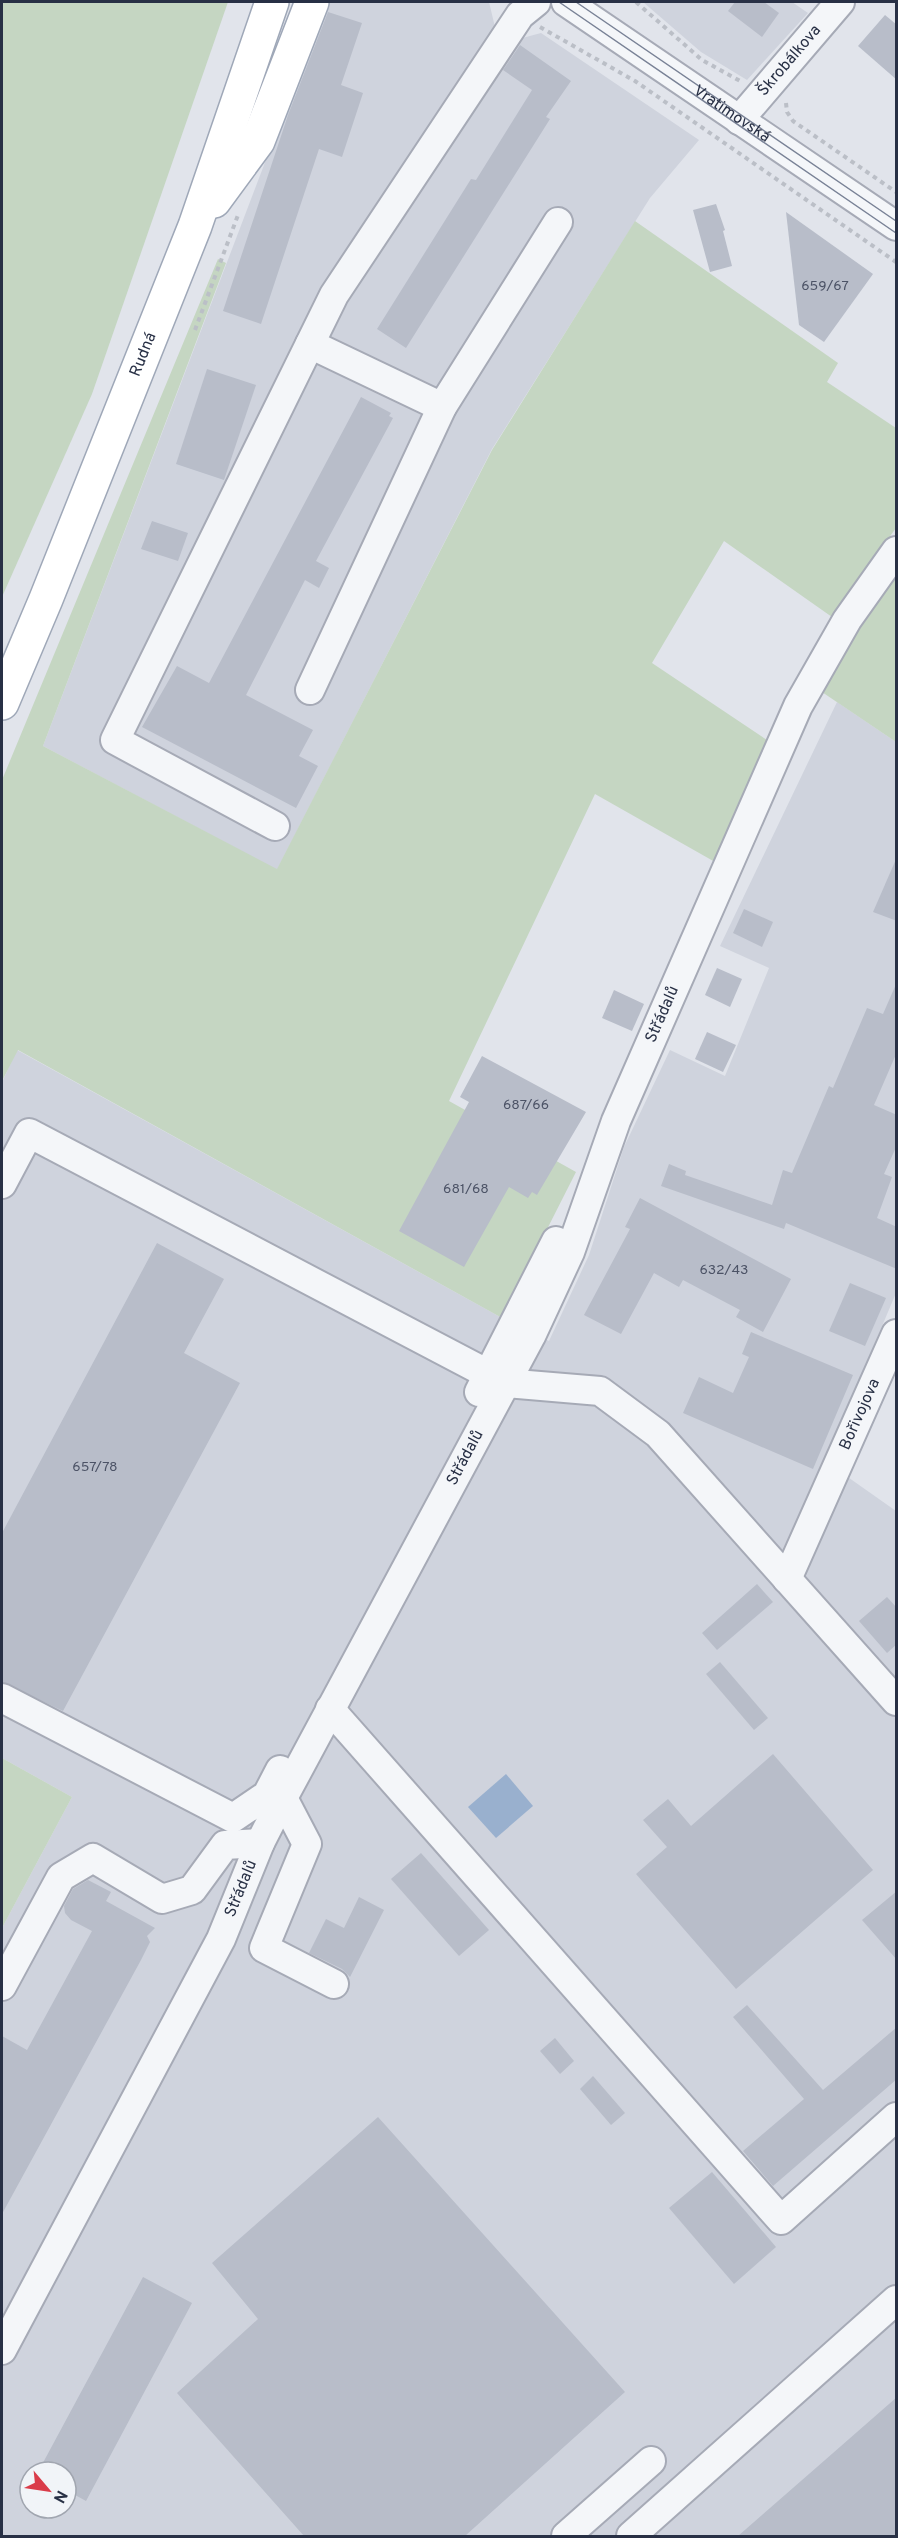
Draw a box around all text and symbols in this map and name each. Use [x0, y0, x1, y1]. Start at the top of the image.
street label: Škrobálkova [752, 21, 826, 101]
street label: Vratimovská [689, 81, 774, 148]
house number: 659/67 [801, 278, 849, 295]
street label: Rudná [126, 330, 161, 380]
street label: Střádalů [641, 983, 684, 1046]
house number: 687/66 [503, 1097, 549, 1114]
house number: 681/68 [443, 1181, 489, 1198]
house number: 632/43 [699, 1262, 749, 1279]
street label: Bořivojova [836, 1376, 885, 1453]
street label: Střádalů [443, 1427, 489, 1489]
house number: 657/78 [72, 1459, 118, 1476]
street label: Střádalů [221, 1857, 262, 1920]
north arrow [18, 2460, 78, 2520]
text: N [48, 2486, 71, 2506]

